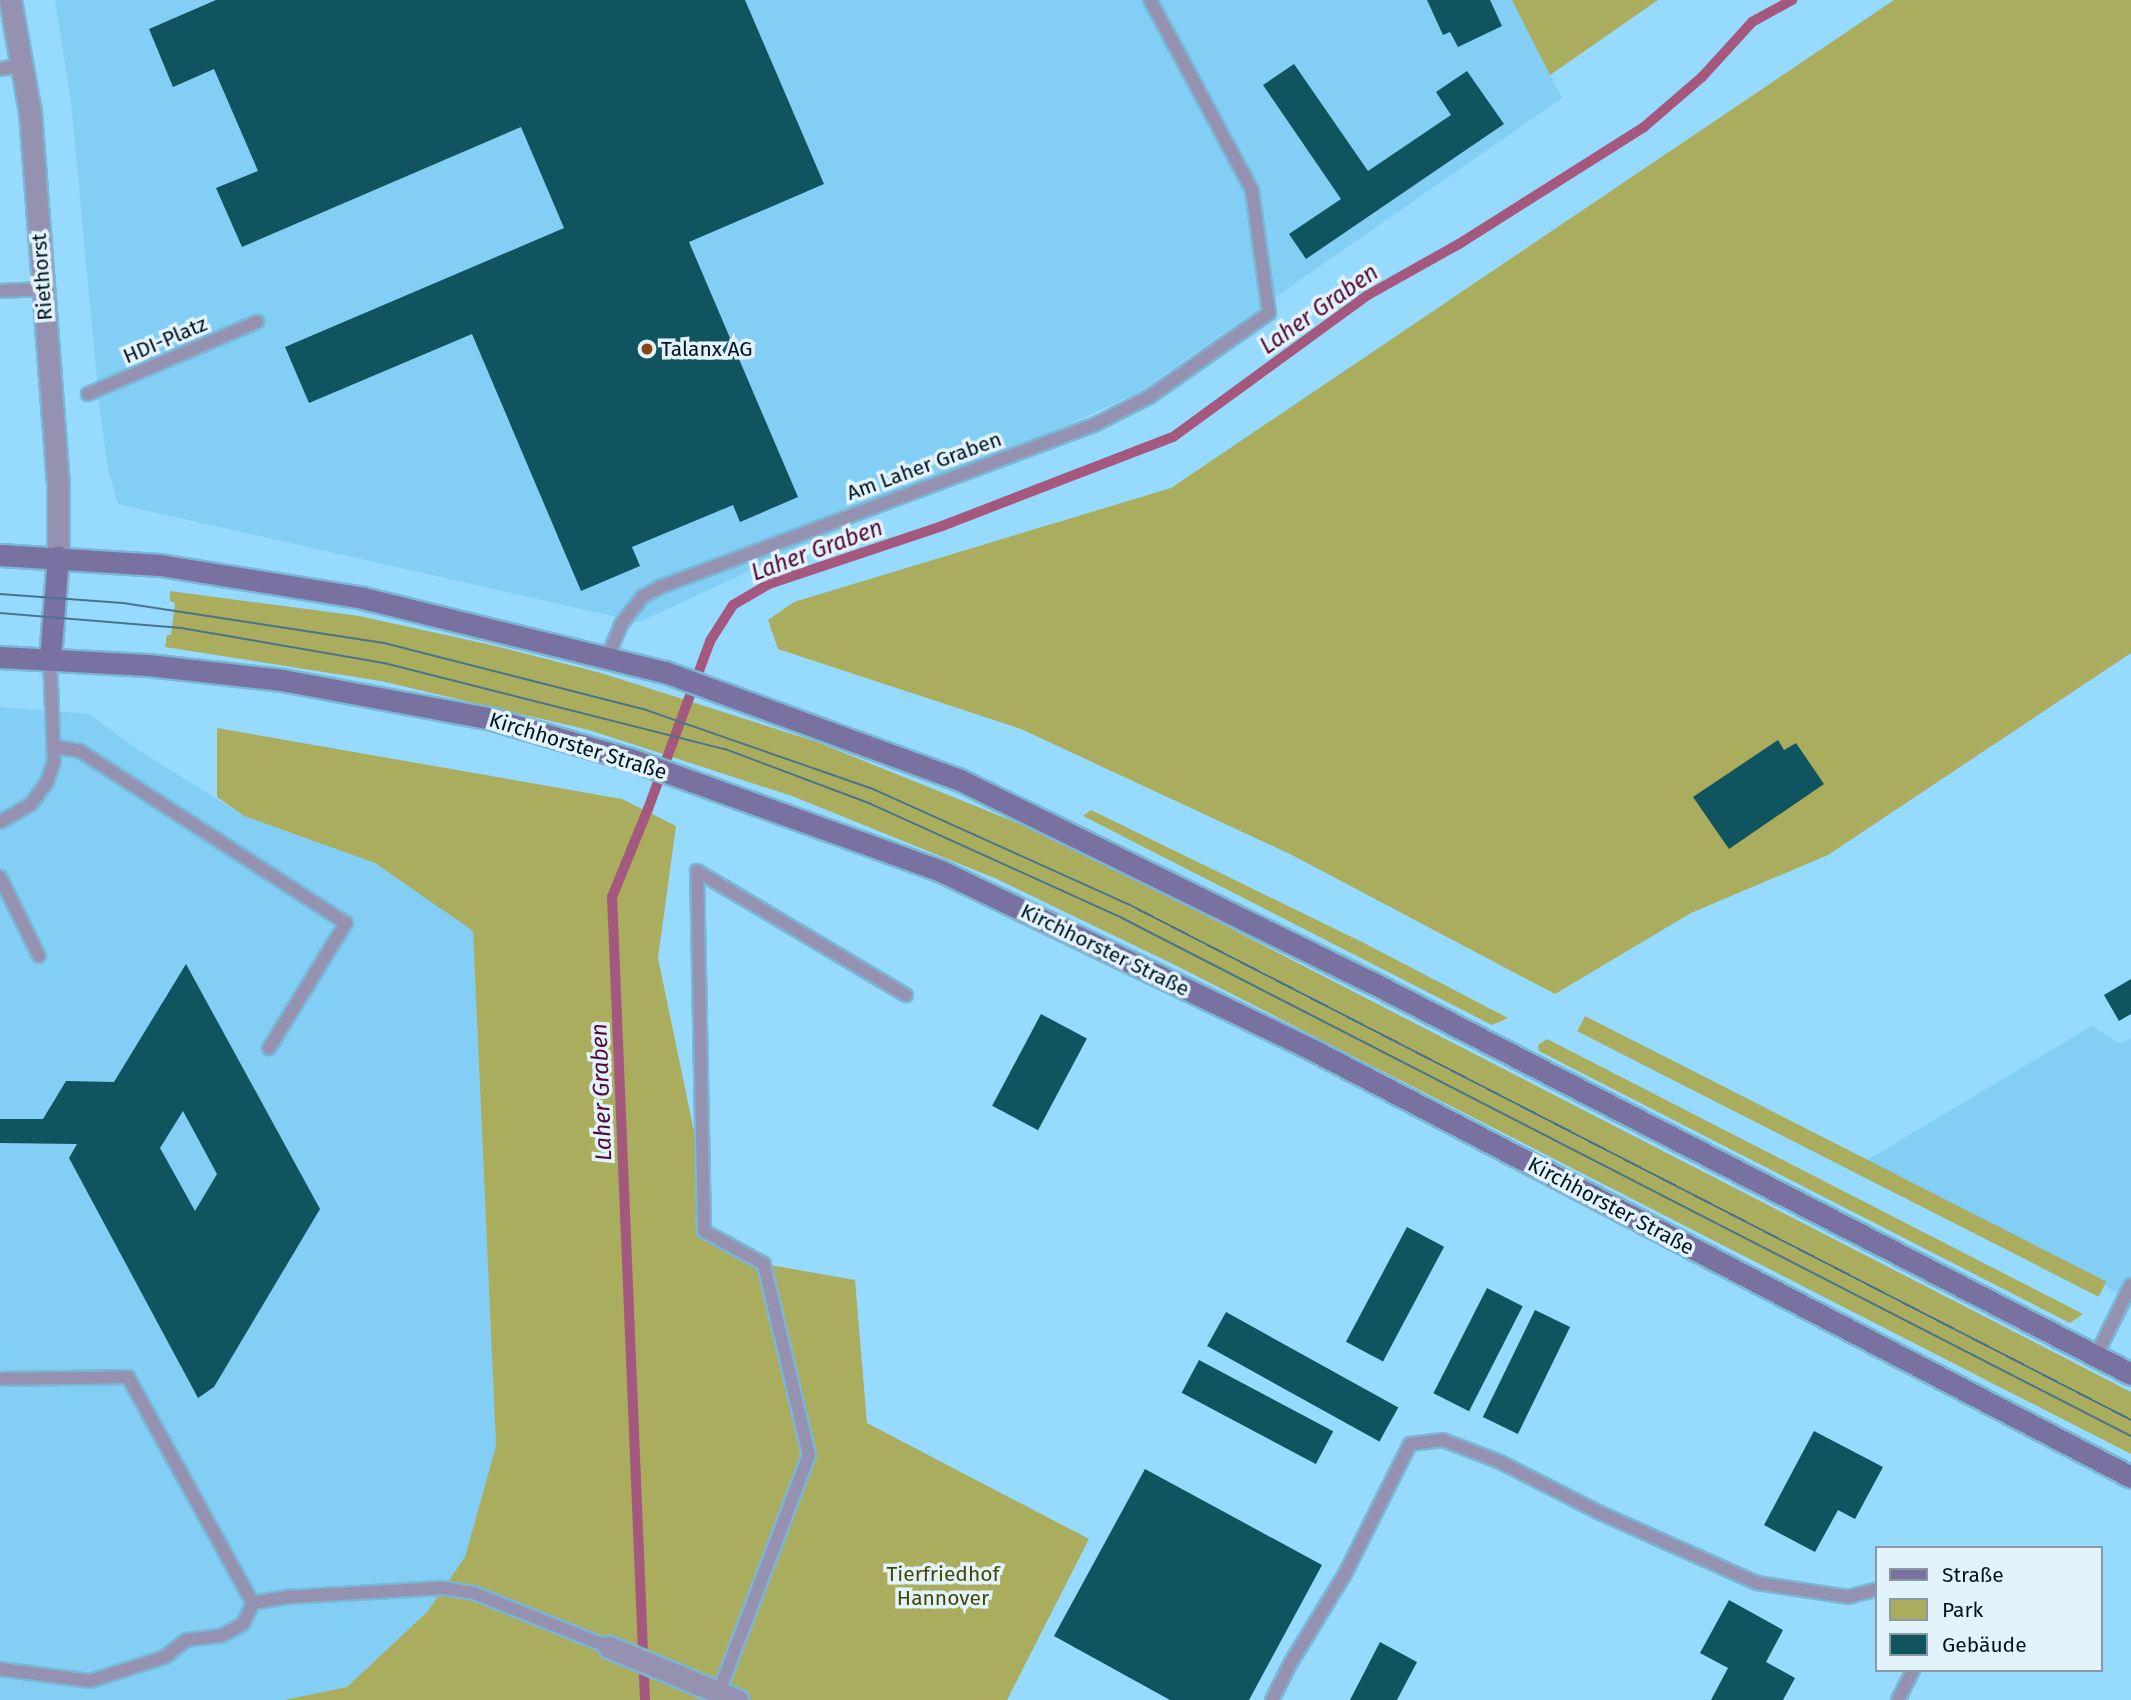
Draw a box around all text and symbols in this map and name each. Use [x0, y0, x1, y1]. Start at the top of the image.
street label: Riethorst [26, 233, 58, 321]
water label: Laher Graben [1255, 258, 1383, 360]
street label: HDI-Platz [119, 311, 211, 369]
place label: Talanx AG [661, 336, 753, 362]
marker: Talanx AG [639, 341, 655, 357]
street label: Am Laher Graben [843, 426, 1005, 506]
water label: Laher Graben [747, 513, 887, 587]
street label: Kirchhorster Straße [486, 707, 670, 785]
street label: Kirchhorster Straße [1017, 898, 1193, 1002]
water label: Laher Graben [585, 1023, 617, 1161]
street label: Kirchhorster Straße [1524, 1152, 1698, 1260]
legend [1876, 1546, 2103, 1672]
park label: Tierfriedhof Hannover [886, 1561, 1000, 1611]
text: Straße [1942, 1562, 2004, 1588]
text: Park [1942, 1597, 1983, 1623]
text: Gebäude [1942, 1632, 2027, 1658]

